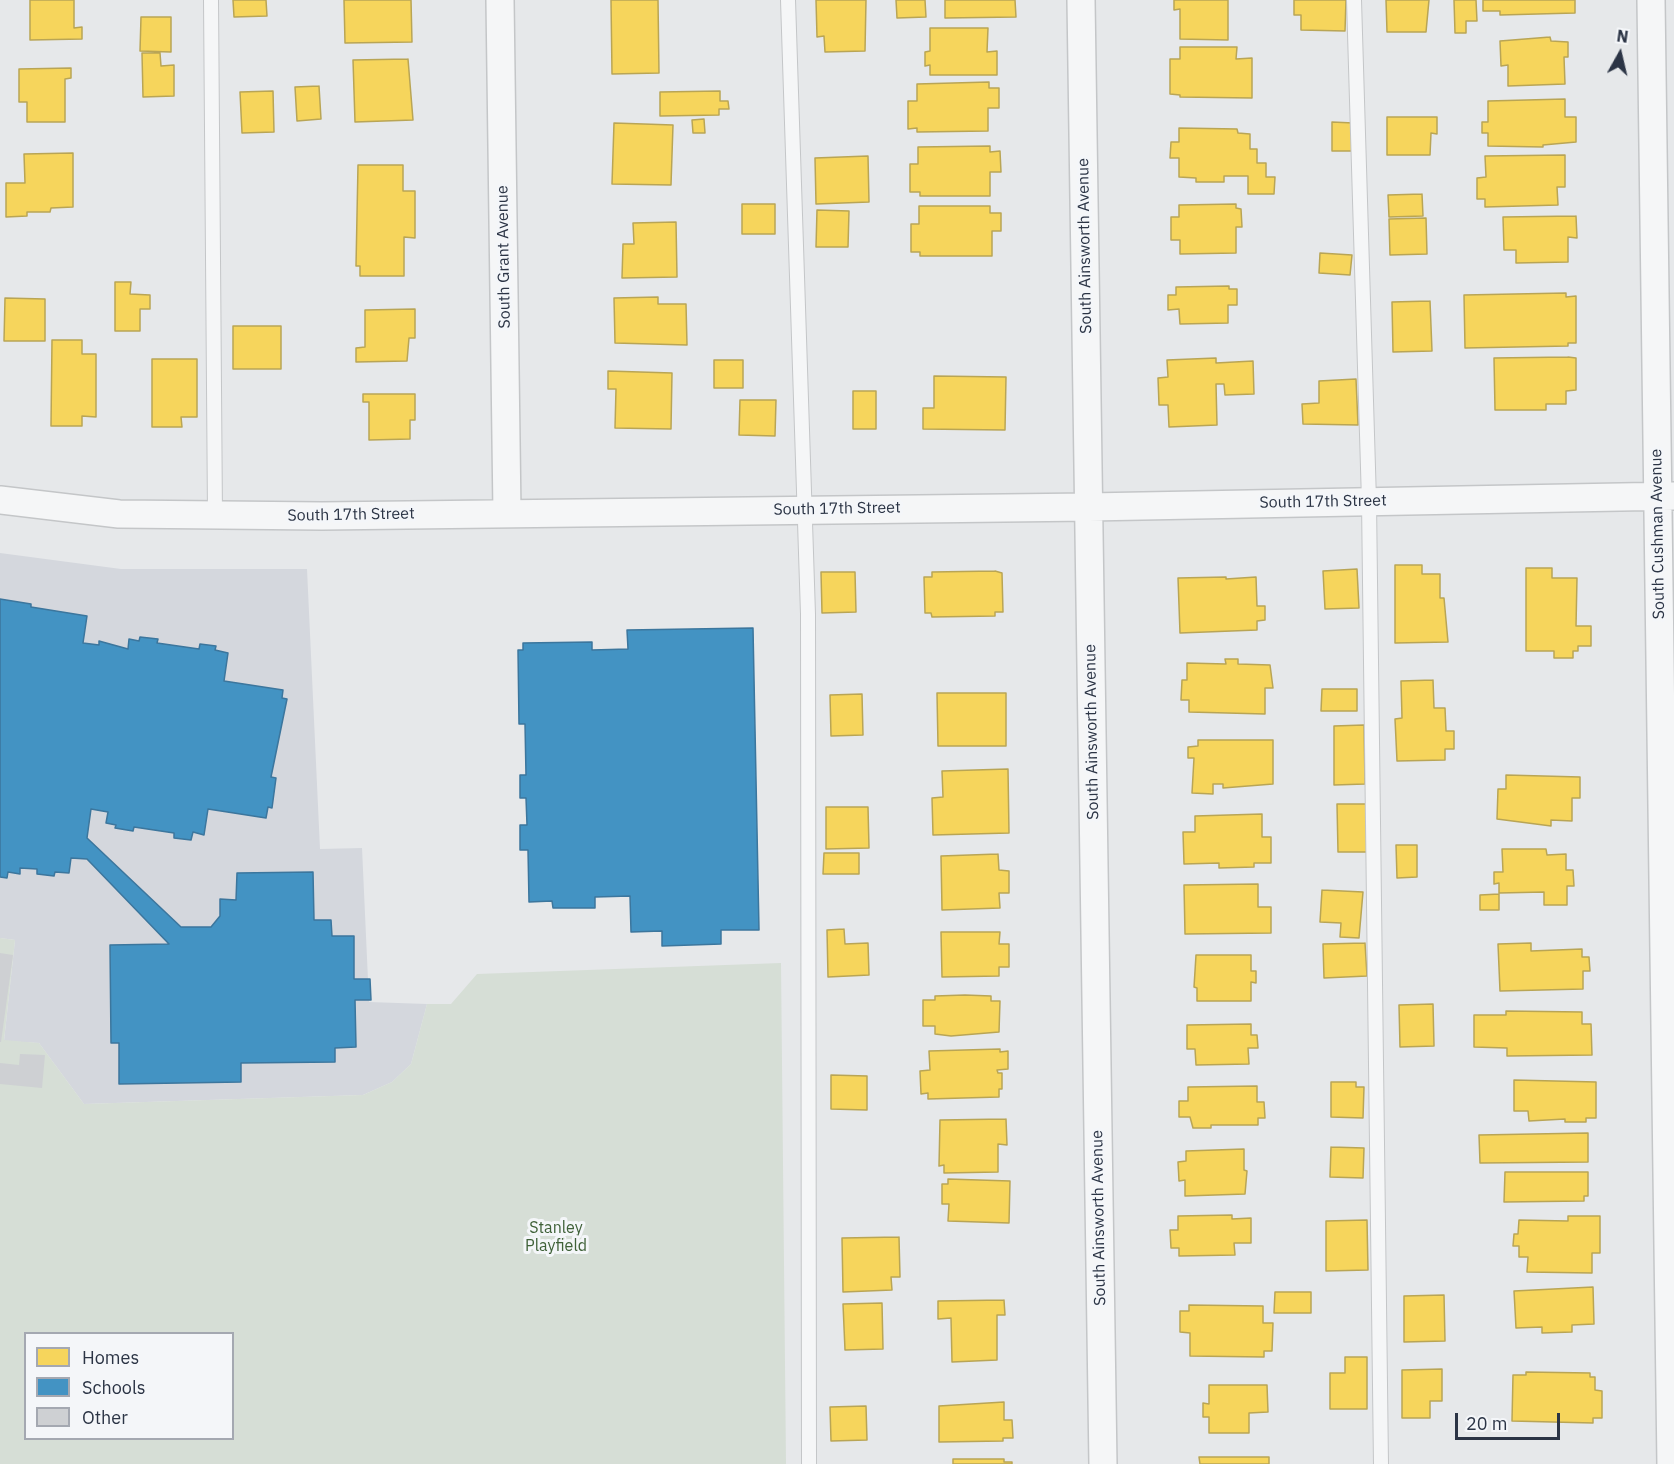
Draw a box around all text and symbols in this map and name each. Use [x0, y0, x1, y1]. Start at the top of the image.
north arrow [1590, 24, 1650, 84]
text: N [1615, 25, 1630, 47]
street label: South Ainsworth Avenue [1074, 158, 1096, 334]
street label: South Grant Avenue [493, 185, 515, 329]
street label: South Cushman Avenue [1647, 449, 1669, 619]
street label: South 17th Street [1259, 491, 1387, 513]
street label: South 17th Street [773, 498, 901, 520]
street label: South 17th Street [287, 504, 415, 526]
street label: South Ainsworth Avenue [1081, 644, 1103, 820]
street label: South Ainsworth Avenue [1088, 1130, 1110, 1306]
park label: Stanley Playfield [525, 1218, 587, 1256]
legend [24, 1332, 234, 1440]
text: Homes [82, 1346, 139, 1369]
text: Schools [82, 1376, 146, 1399]
scale bar [1458, 1401, 1563, 1439]
text: Other [82, 1406, 128, 1429]
text: 20 m [1466, 1412, 1508, 1435]

